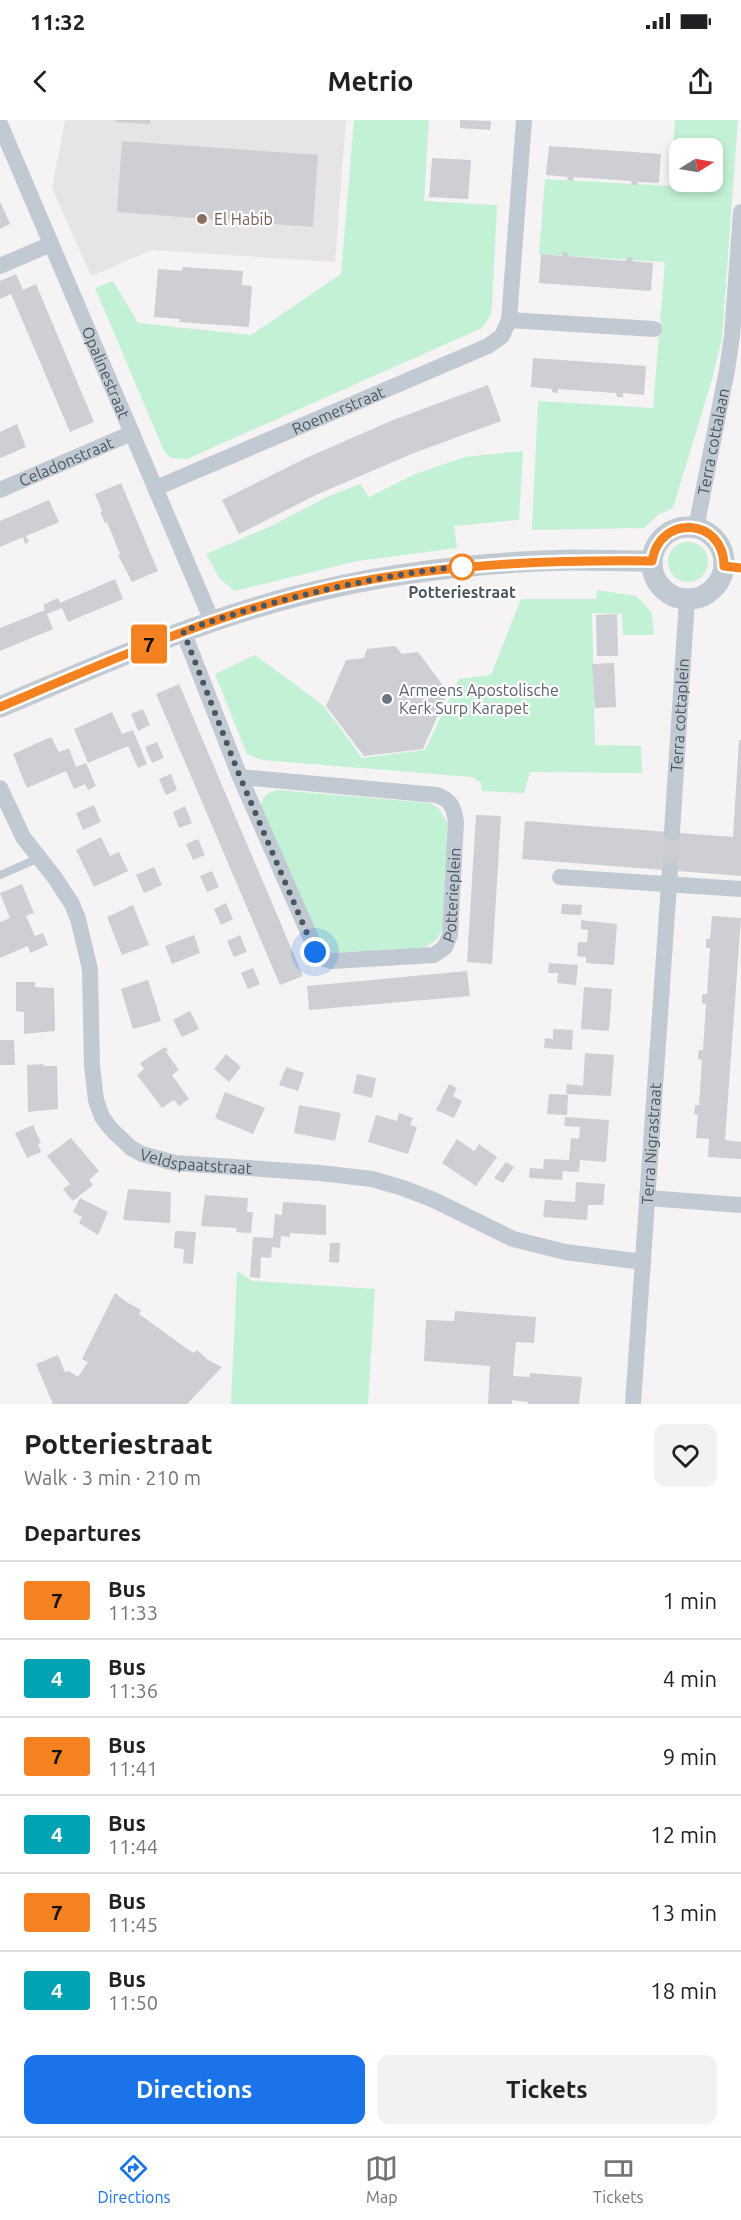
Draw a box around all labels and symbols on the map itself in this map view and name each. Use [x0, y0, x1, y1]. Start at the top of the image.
north arrow [669, 138, 723, 192]
place label: El Habib [214, 210, 273, 228]
marker: El Habib [195, 212, 209, 226]
street label: Opalinestraat [78, 324, 134, 422]
street label: Roemerstraat [289, 382, 388, 438]
street label: Terra cottalaan [694, 387, 732, 497]
street label: Celadonstraat [16, 433, 117, 490]
marker: Potteriestraat [449, 554, 475, 580]
place label: Potteriestraat [408, 583, 516, 601]
line badge: 7 [130, 624, 168, 664]
street label: Terra cottaplein [667, 658, 692, 773]
place label: Armeens Apostolische Kerk Surp Karapet [399, 681, 559, 717]
marker: Armeens Apostolische Kerk Surp Karapet [380, 692, 394, 706]
street label: Potterieplein [439, 847, 464, 945]
your location [300, 937, 330, 967]
street label: Terra Nigrastraat [638, 1081, 664, 1205]
street label: Veldspaatstraat [138, 1145, 253, 1177]

